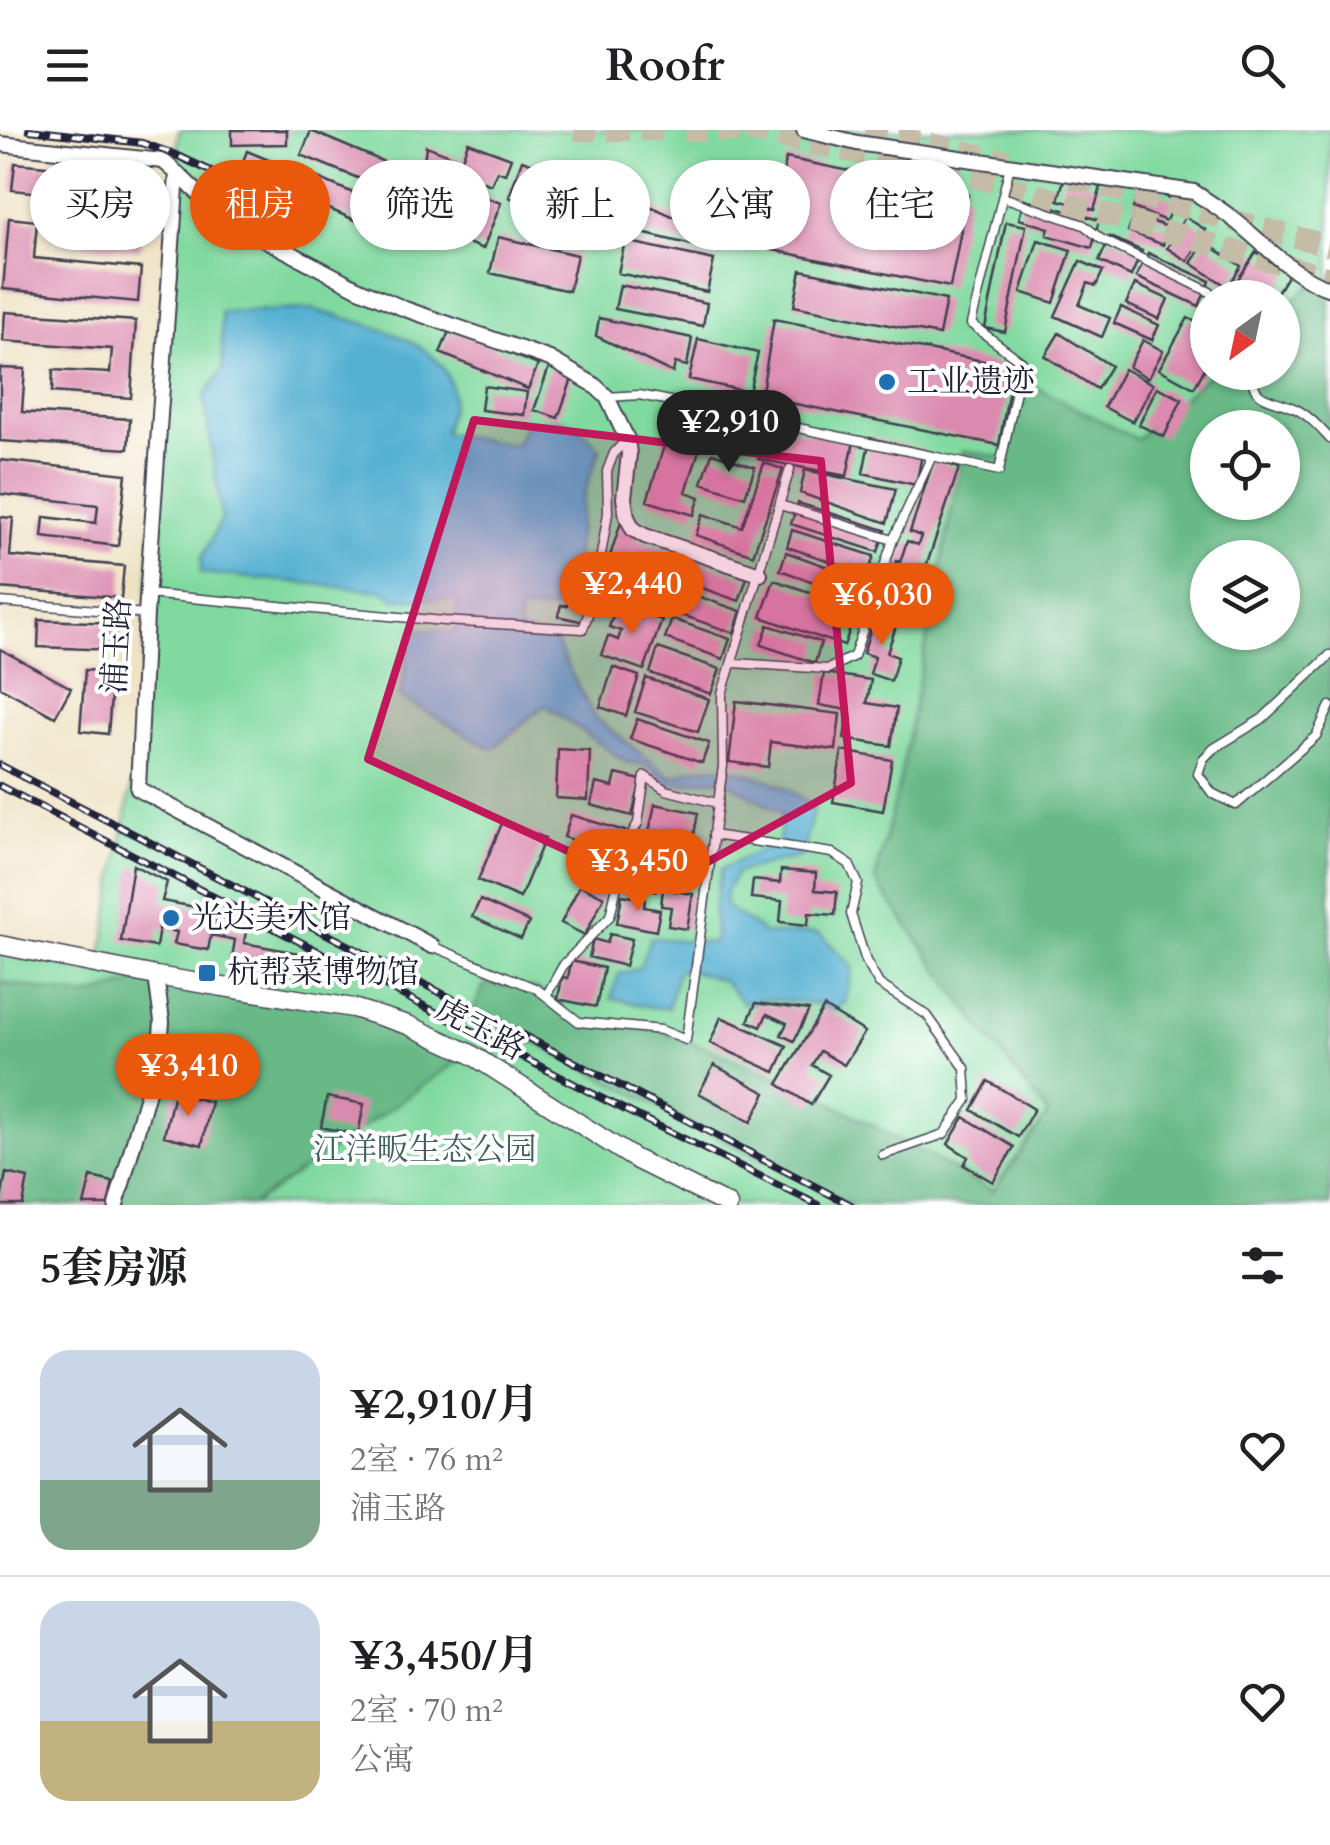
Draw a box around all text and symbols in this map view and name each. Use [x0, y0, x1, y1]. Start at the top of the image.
text: Roofr [605, 35, 725, 96]
icon: menu [40, 38, 95, 93]
icon: search [1235, 38, 1290, 93]
chip: 买房 [30, 160, 170, 250]
chip: 租房 [190, 160, 330, 250]
chip: 筛选 [350, 160, 490, 250]
chip: 新上 [510, 160, 650, 250]
chip: 公寓 [670, 160, 810, 250]
chip: 住宅 [830, 160, 970, 250]
north arrow [1190, 280, 1300, 390]
map controls [1190, 280, 1300, 650]
place label: 工业遗迹 [907, 360, 1035, 404]
marker: 工业遗迹 [876, 371, 898, 393]
pin: ¥2,910 [648, 390, 810, 475]
text: ¥2,910 [679, 400, 779, 444]
button: locate [1190, 410, 1300, 520]
button: layers [1190, 540, 1300, 650]
pin: ¥2,440 [551, 552, 713, 637]
text: ¥2,440 [582, 562, 682, 606]
pin: ¥6,030 [801, 563, 963, 648]
text: ¥6,030 [832, 573, 932, 617]
street label: 浦玉路 [93, 597, 141, 695]
pin: ¥3,450 [557, 829, 719, 914]
text: ¥3,450 [588, 839, 688, 883]
place label: 光达美术馆 [191, 896, 351, 940]
marker: 光达美术馆 [160, 907, 182, 929]
place label: 杭帮菜博物馆 [227, 951, 419, 995]
marker: 杭帮菜博物馆 [196, 962, 218, 984]
street label: 虎玉路 [427, 987, 533, 1071]
pin: ¥3,410 [107, 1034, 269, 1119]
text: ¥3,410 [138, 1044, 238, 1088]
park label: 江洋畈生态公园 [313, 1128, 537, 1172]
icon: filters [1235, 1238, 1290, 1293]
text: 5套房源 [40, 1240, 188, 1297]
text: ¥2,910/月 [350, 1376, 539, 1433]
icon: home [120, 1390, 240, 1510]
icon: heart [1235, 1423, 1290, 1478]
text: 2室 · 76 m² [350, 1438, 503, 1482]
text: 浦玉路 [350, 1487, 446, 1531]
text: ¥3,450/月 [350, 1627, 539, 1684]
icon: home [120, 1641, 240, 1761]
icon: heart [1235, 1674, 1290, 1729]
text: 2室 · 70 m² [350, 1689, 503, 1733]
text: 公寓 [350, 1738, 414, 1782]

